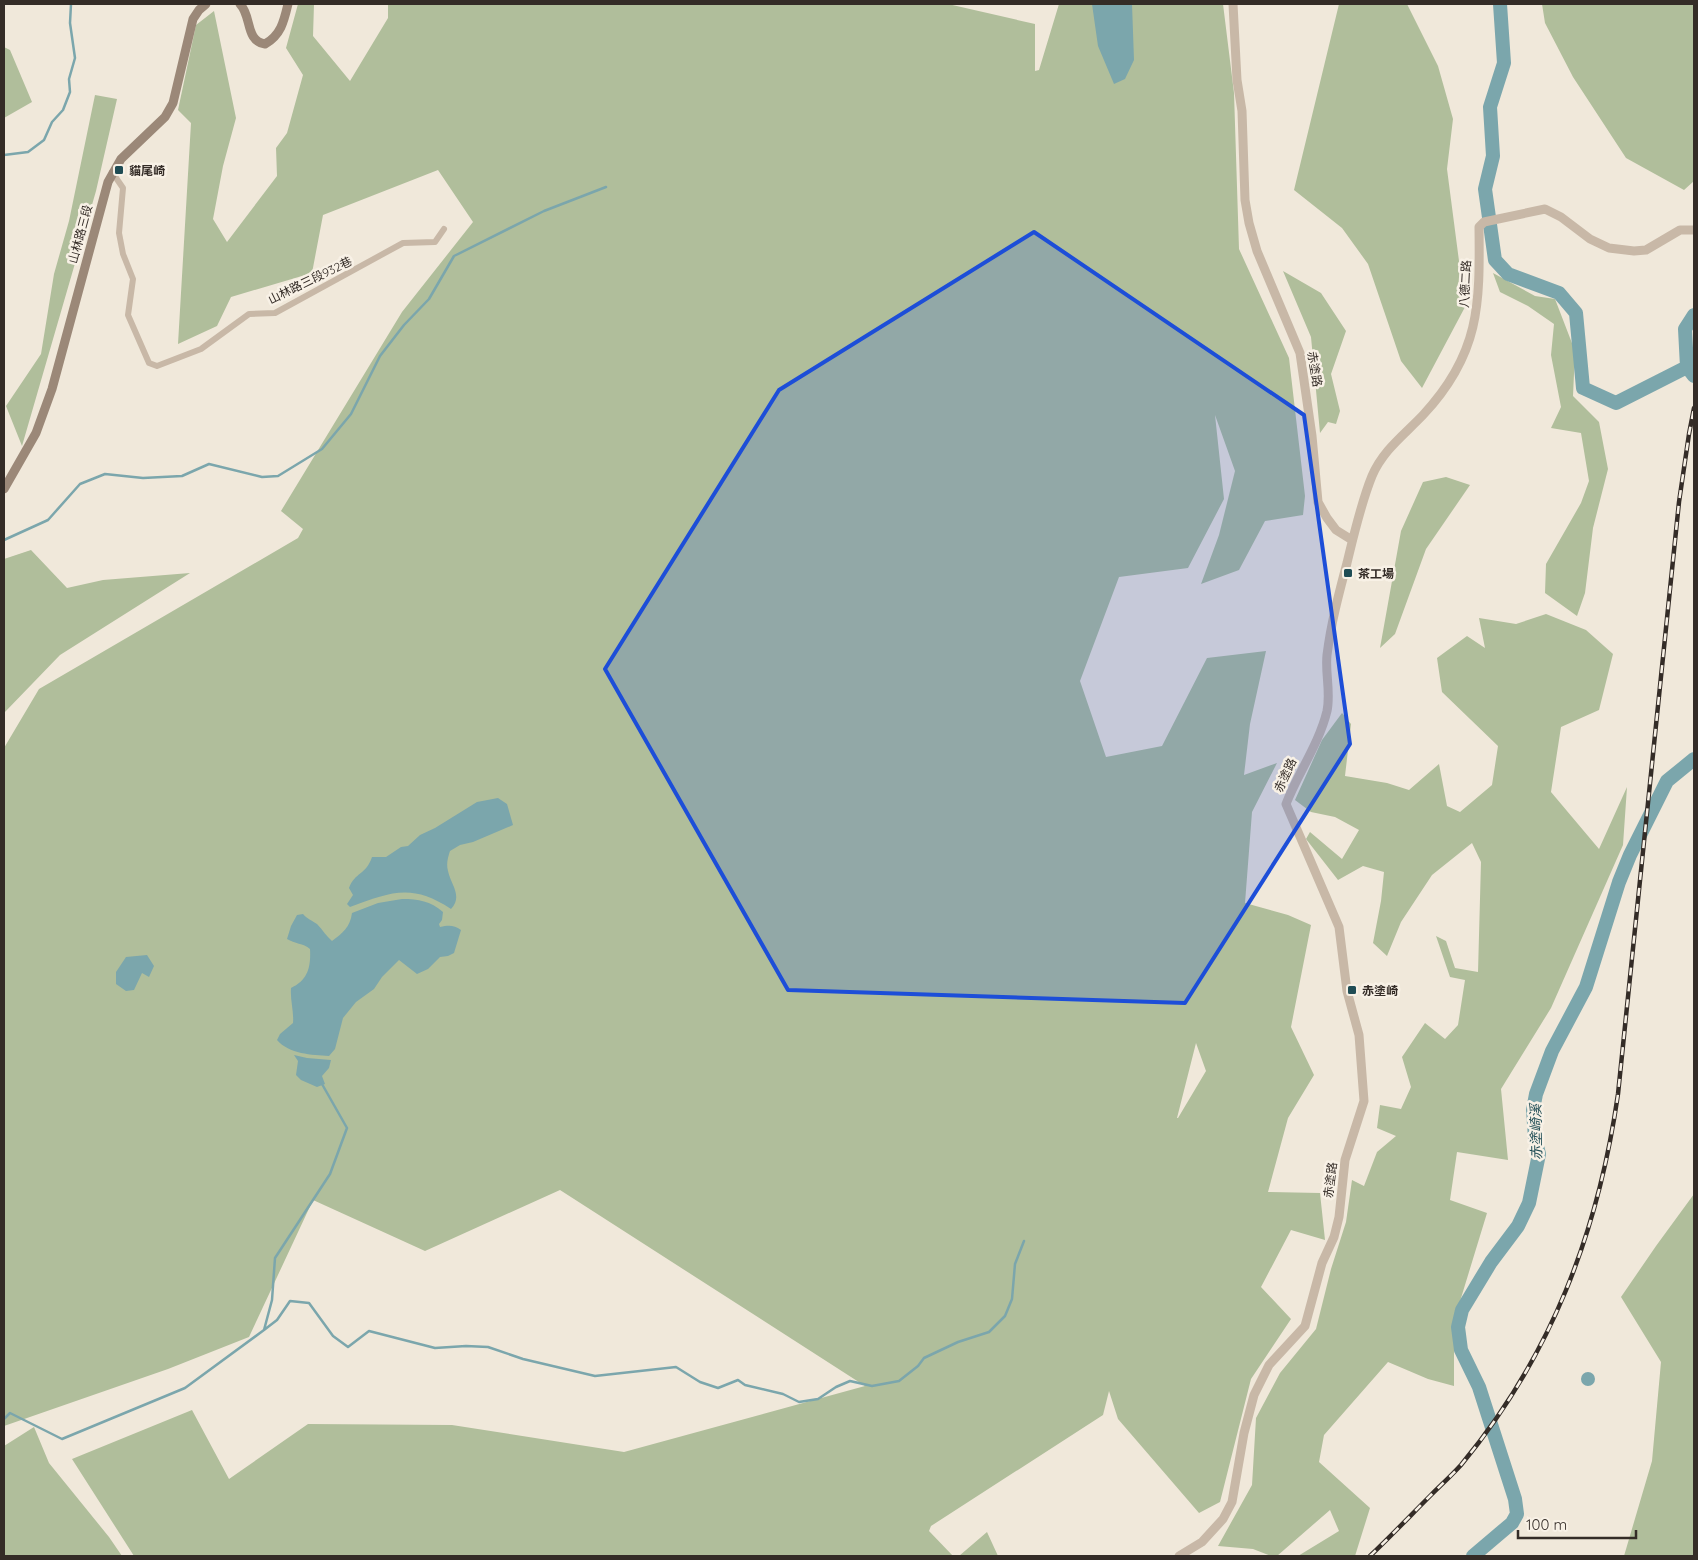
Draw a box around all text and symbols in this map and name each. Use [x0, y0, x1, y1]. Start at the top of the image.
place label: 貓尾崎 [129, 163, 165, 178]
marker: 貓尾崎 [113, 164, 125, 176]
street label: 山林路三段 [65, 203, 95, 265]
street label: 山林路三段932巷 [266, 253, 354, 307]
street label: 八德二路 [1456, 260, 1474, 308]
street label: 赤塗路 [1304, 350, 1326, 388]
place label: 茶工場 [1358, 566, 1394, 581]
marker: 茶工場 [1342, 567, 1354, 579]
street label: 赤塗路 [1271, 756, 1299, 794]
place label: 赤塗崎 [1362, 983, 1398, 998]
marker: 赤塗崎 [1346, 984, 1358, 996]
water label: 赤塗崎溪 [1526, 1102, 1545, 1160]
street label: 赤塗路 [1320, 1161, 1340, 1199]
scale bar [1518, 1508, 1636, 1540]
text: 100 m [1526, 1515, 1567, 1534]

